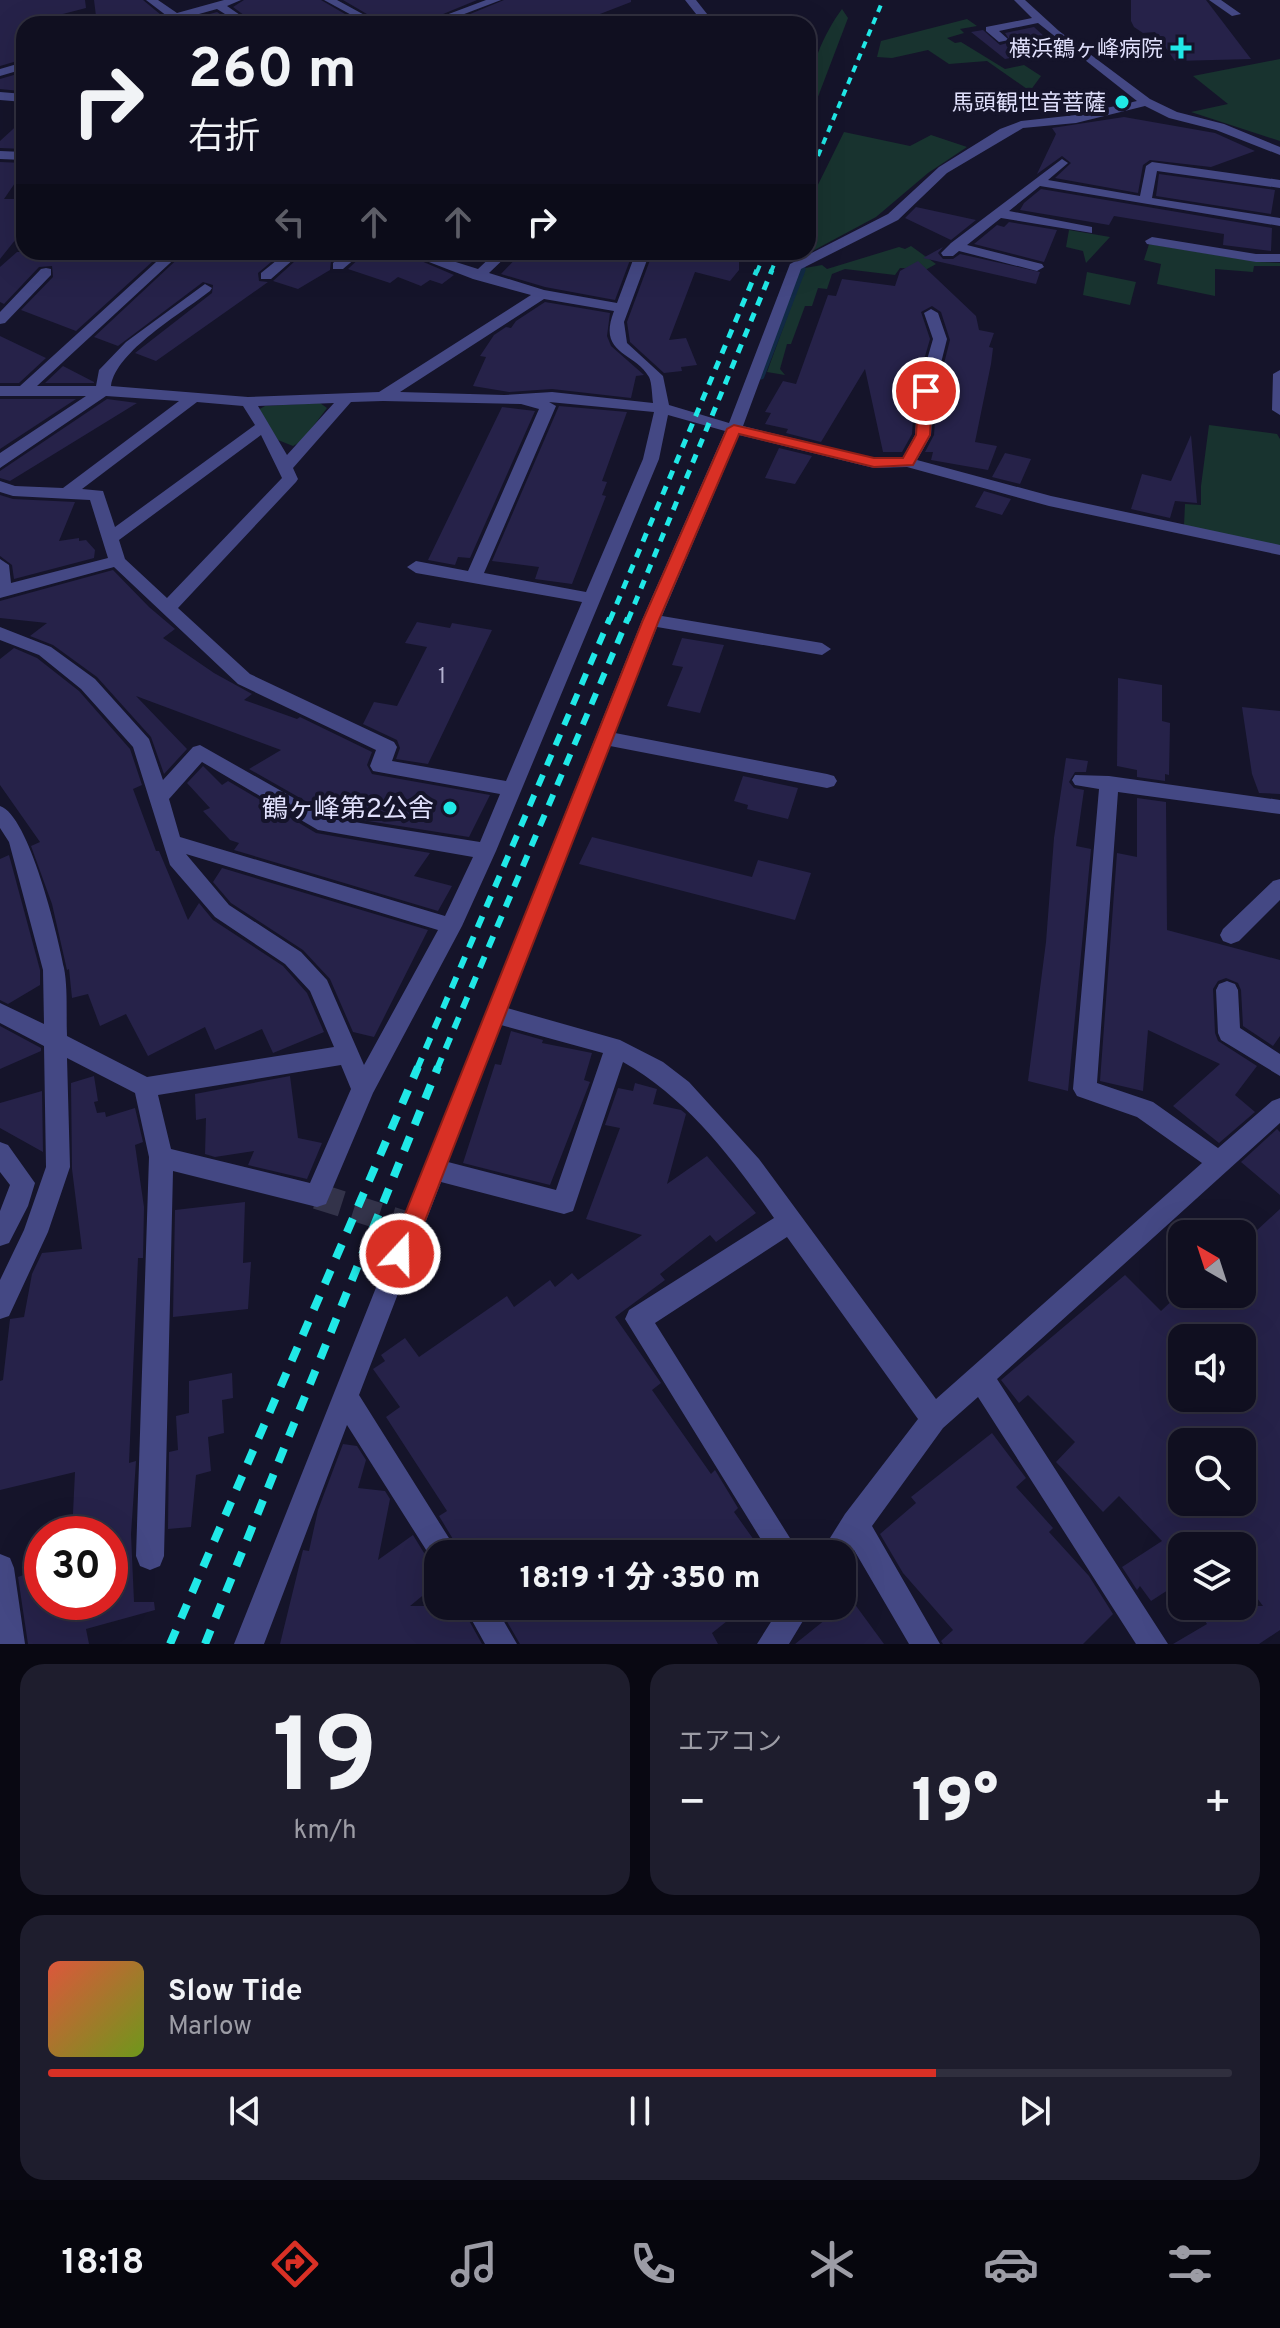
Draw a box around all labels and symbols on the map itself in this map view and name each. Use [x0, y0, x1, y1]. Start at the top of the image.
place label: 横浜鶴ヶ峰病院 [1009, 37, 1163, 64]
marker: 横浜鶴ヶ峰病院 [1170, 37, 1192, 59]
place label: 馬頭観世音菩薩 [952, 91, 1106, 118]
marker: 馬頭観世音菩薩 [1113, 93, 1131, 111]
pin [892, 357, 960, 425]
house number: 1 [438, 664, 446, 691]
place label: 鶴ヶ峰第2公舎 [262, 794, 434, 827]
marker: 鶴ヶ峰第2公舎 [441, 799, 459, 817]
position arrow [358, 1212, 442, 1296]
north arrow [1168, 1220, 1256, 1308]
speed limit sign: 30 [24, 1516, 128, 1620]

